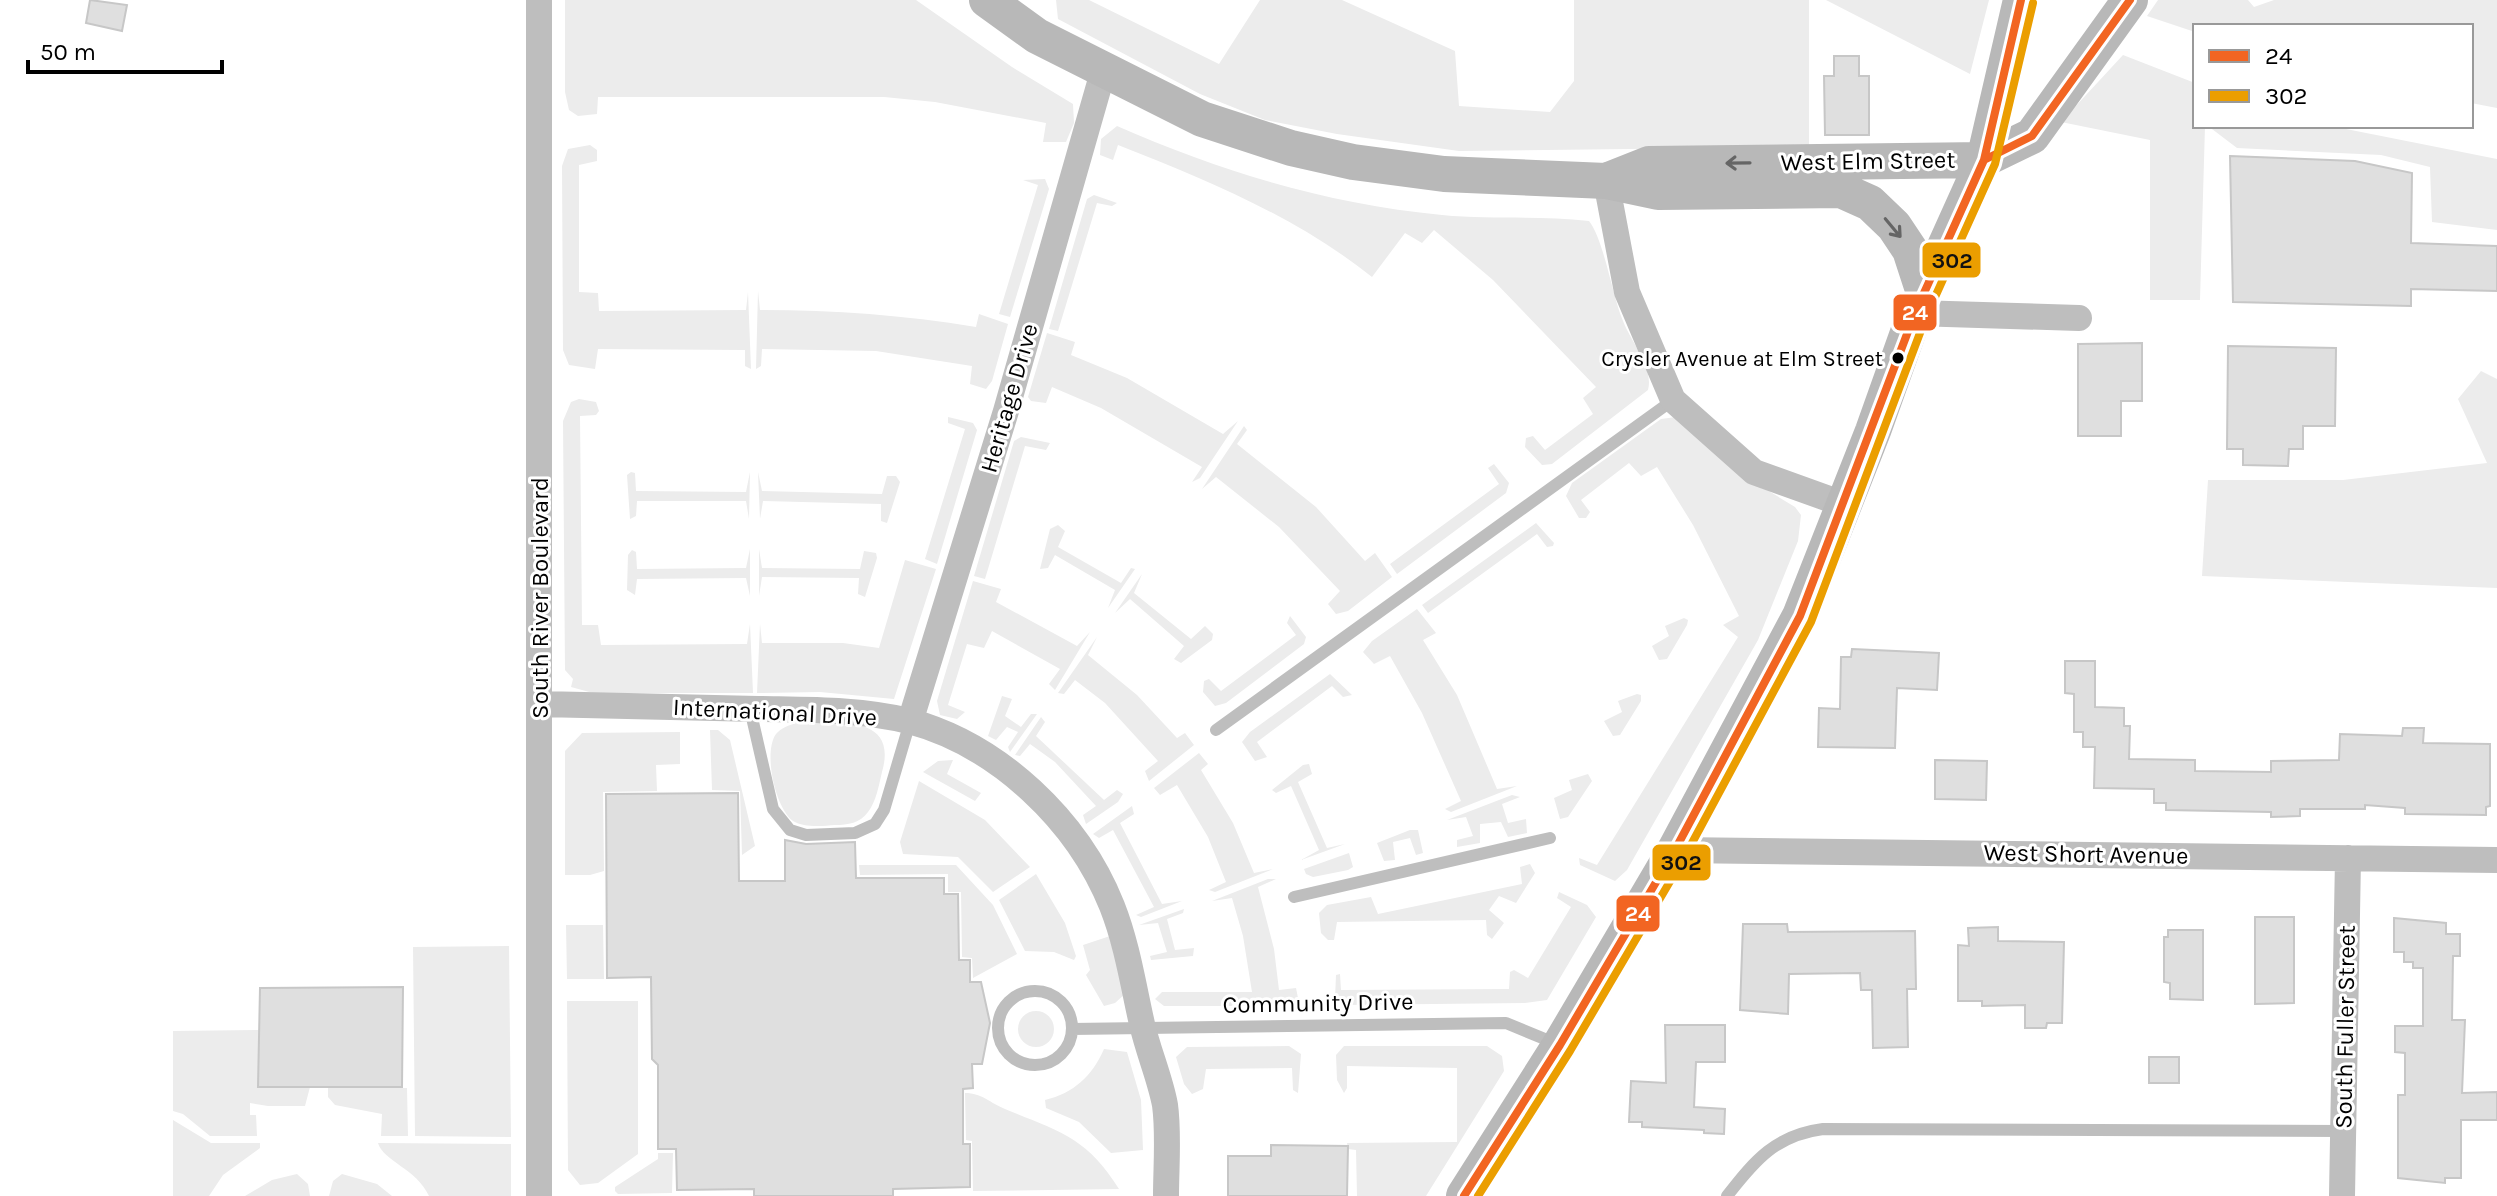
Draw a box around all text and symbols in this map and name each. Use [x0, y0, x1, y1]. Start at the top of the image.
scale bar [28, 24, 222, 74]
legend [2193, 24, 2473, 128]
text: 50 m [40, 38, 96, 66]
text: 24 [2265, 42, 2292, 70]
text: 302 [2265, 82, 2307, 110]
street label: West Elm Street [1780, 145, 1956, 177]
one-way arrow [1725, 155, 1752, 171]
one-way arrow [1884, 217, 1902, 237]
line badge: 302 [1921, 241, 1982, 279]
text: 302 [1932, 248, 1972, 274]
line badge: 24 [1892, 293, 1938, 332]
text: 24 [1902, 300, 1928, 326]
street label: Heritage Drive [974, 320, 1044, 476]
place label: Crysler Avenue at Elm Street [1601, 346, 1883, 372]
marker: Crysler Avenue at Elm Street [1890, 350, 1906, 366]
street label: South River Boulevard [526, 477, 554, 719]
street label: International Drive [672, 693, 878, 731]
street label: West Short Avenue [1983, 838, 2189, 870]
line badge: 302 [1651, 843, 1712, 882]
text: 302 [1661, 850, 1701, 876]
line badge: 24 [1615, 894, 1661, 933]
text: 24 [1625, 901, 1651, 927]
street label: South Fuller Street [2329, 925, 2361, 1129]
street label: Community Drive [1222, 987, 1414, 1019]

